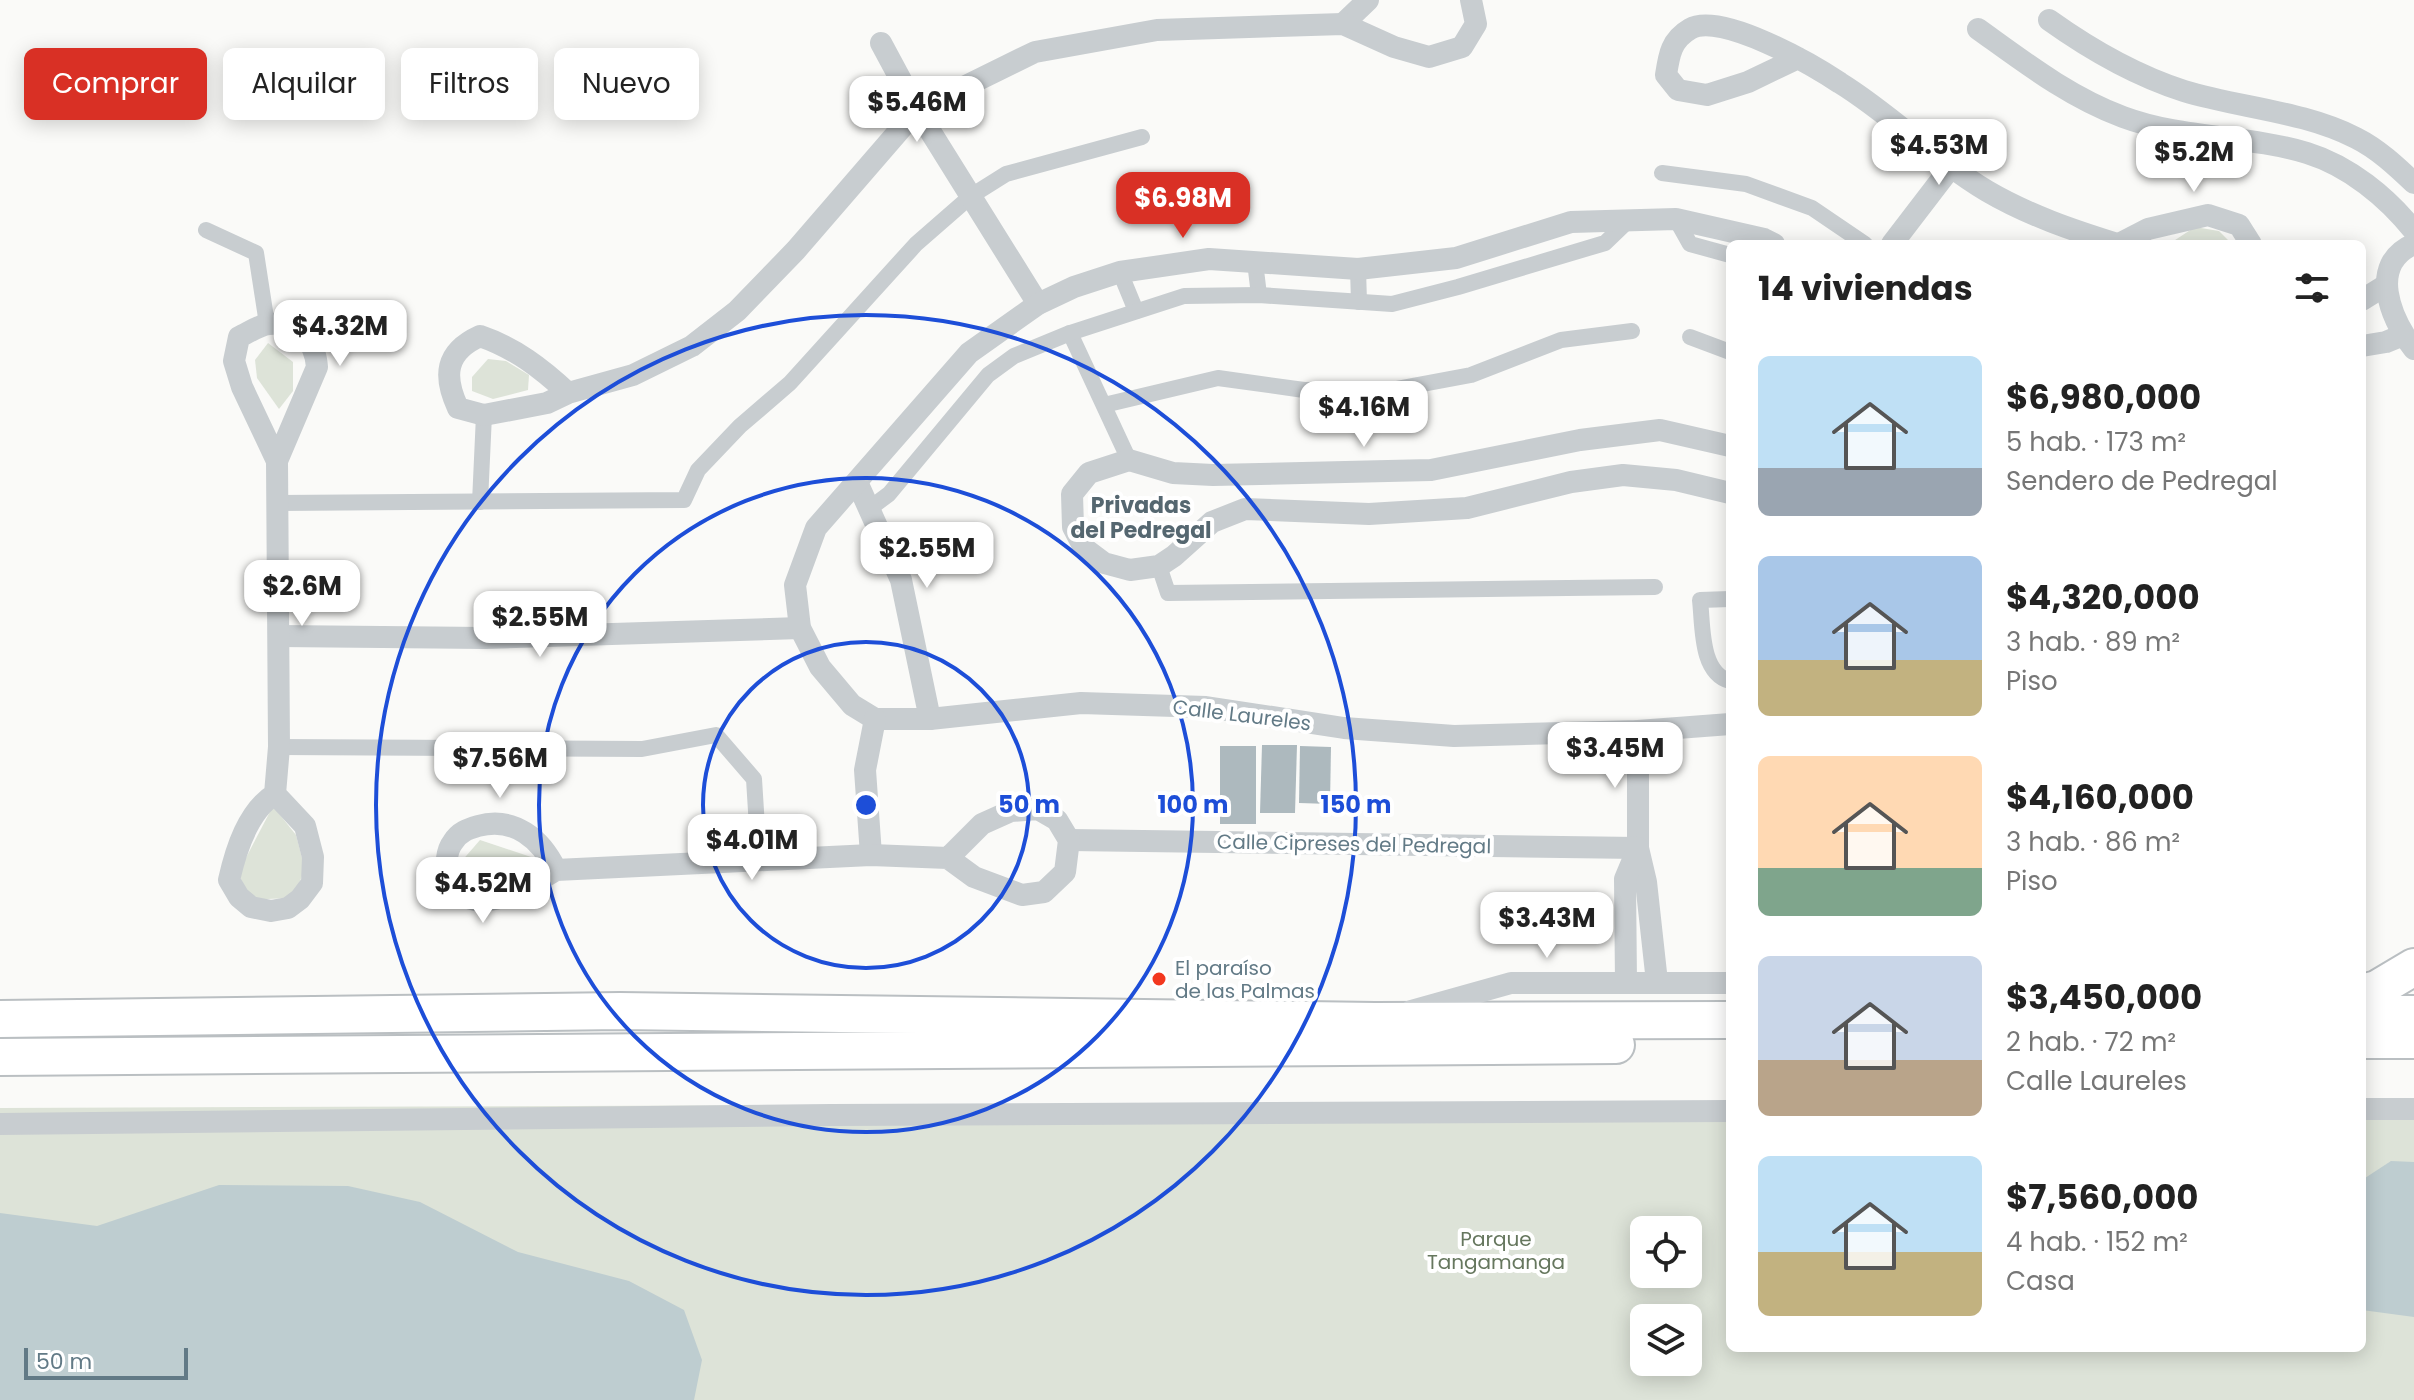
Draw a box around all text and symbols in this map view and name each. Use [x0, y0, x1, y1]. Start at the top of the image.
chip: Comprar [24, 48, 207, 120]
chip: Alquilar [223, 48, 385, 120]
chip: Filtros [401, 48, 538, 120]
chip: Nuevo [554, 48, 699, 120]
pin: $5.46M [852, 76, 982, 144]
text: $5.46M [867, 84, 967, 120]
pin: $4.53M [1874, 119, 2004, 187]
pin: $5.2M [2138, 126, 2250, 194]
text: $4.53M [1890, 127, 1988, 163]
text: $5.2M [2154, 134, 2234, 170]
pin: $6.98M [1118, 172, 1248, 240]
text: $6.98M [1134, 180, 1232, 216]
text: 14 viviendas [1758, 264, 1973, 312]
icon: filters [2290, 266, 2334, 310]
pin: $4.32M [275, 300, 405, 368]
text: $4.32M [292, 308, 388, 344]
text: $6,980,000 [2006, 373, 2201, 421]
pin: $4.16M [1299, 381, 1429, 449]
icon: home [1822, 388, 1918, 484]
text: $4.16M [1318, 389, 1410, 425]
text: 5 hab. · 173 m² [2006, 424, 2186, 460]
text: Sendero de Pedregal [2006, 463, 2278, 499]
district label: Privadas del Pedregal [1070, 490, 1212, 546]
pin: $2.55M [862, 522, 992, 590]
text: $2.55M [879, 530, 975, 566]
pin: $2.6M [246, 560, 358, 628]
text: $2.6M [262, 568, 342, 604]
text: $4,320,000 [2006, 573, 2200, 621]
icon: home [1822, 588, 1918, 684]
pin: $2.55M [475, 591, 605, 659]
text: $2.55M [492, 599, 588, 635]
text: 3 hab. · 89 m² [2006, 624, 2180, 660]
text: Piso [2006, 663, 2058, 699]
street label: Calle Laureles [1171, 693, 1313, 737]
pin: $3.45M [1550, 722, 1680, 790]
text: $3.45M [1566, 730, 1664, 766]
pin: $7.56M [435, 732, 565, 800]
text: $7.56M [452, 740, 548, 776]
text: $4,160,000 [2006, 773, 2194, 821]
text: 50 m [998, 788, 1060, 821]
text: 100 m [1158, 788, 1228, 821]
text: 150 m [1321, 788, 1391, 821]
icon: home [1822, 788, 1918, 884]
centre of rings [852, 791, 880, 819]
pin: $4.01M [687, 814, 817, 882]
text: $4.01M [706, 822, 798, 858]
text: 3 hab. · 86 m² [2006, 824, 2180, 860]
street label: Calle Cipreses del Pedregal [1217, 828, 1491, 860]
pin: $4.52M [418, 857, 548, 925]
text: Piso [2006, 863, 2058, 899]
text: $4.52M [434, 865, 532, 901]
pin: $3.43M [1482, 892, 1612, 960]
text: $3.43M [1498, 900, 1596, 936]
place label: El paraíso de las Palmas [1175, 954, 1315, 1005]
marker: El paraíso de las Palmas [1150, 970, 1168, 988]
text: $3,450,000 [2006, 973, 2202, 1021]
icon: home [1822, 988, 1918, 1084]
text: 2 hab. · 72 m² [2006, 1024, 2176, 1060]
text: Calle Laureles [2006, 1063, 2187, 1099]
text: $7,560,000 [2006, 1173, 2199, 1221]
icon: home [1822, 1188, 1918, 1284]
map controls [1630, 1216, 1702, 1376]
button: locate [1630, 1216, 1702, 1288]
text: 4 hab. · 152 m² [2006, 1224, 2188, 1260]
park label: Parque Tangamanga [1427, 1225, 1565, 1276]
text: Casa [2006, 1263, 2075, 1299]
button: layers [1630, 1304, 1702, 1376]
scale bar [24, 1344, 188, 1380]
text: 50 m [36, 1346, 92, 1377]

